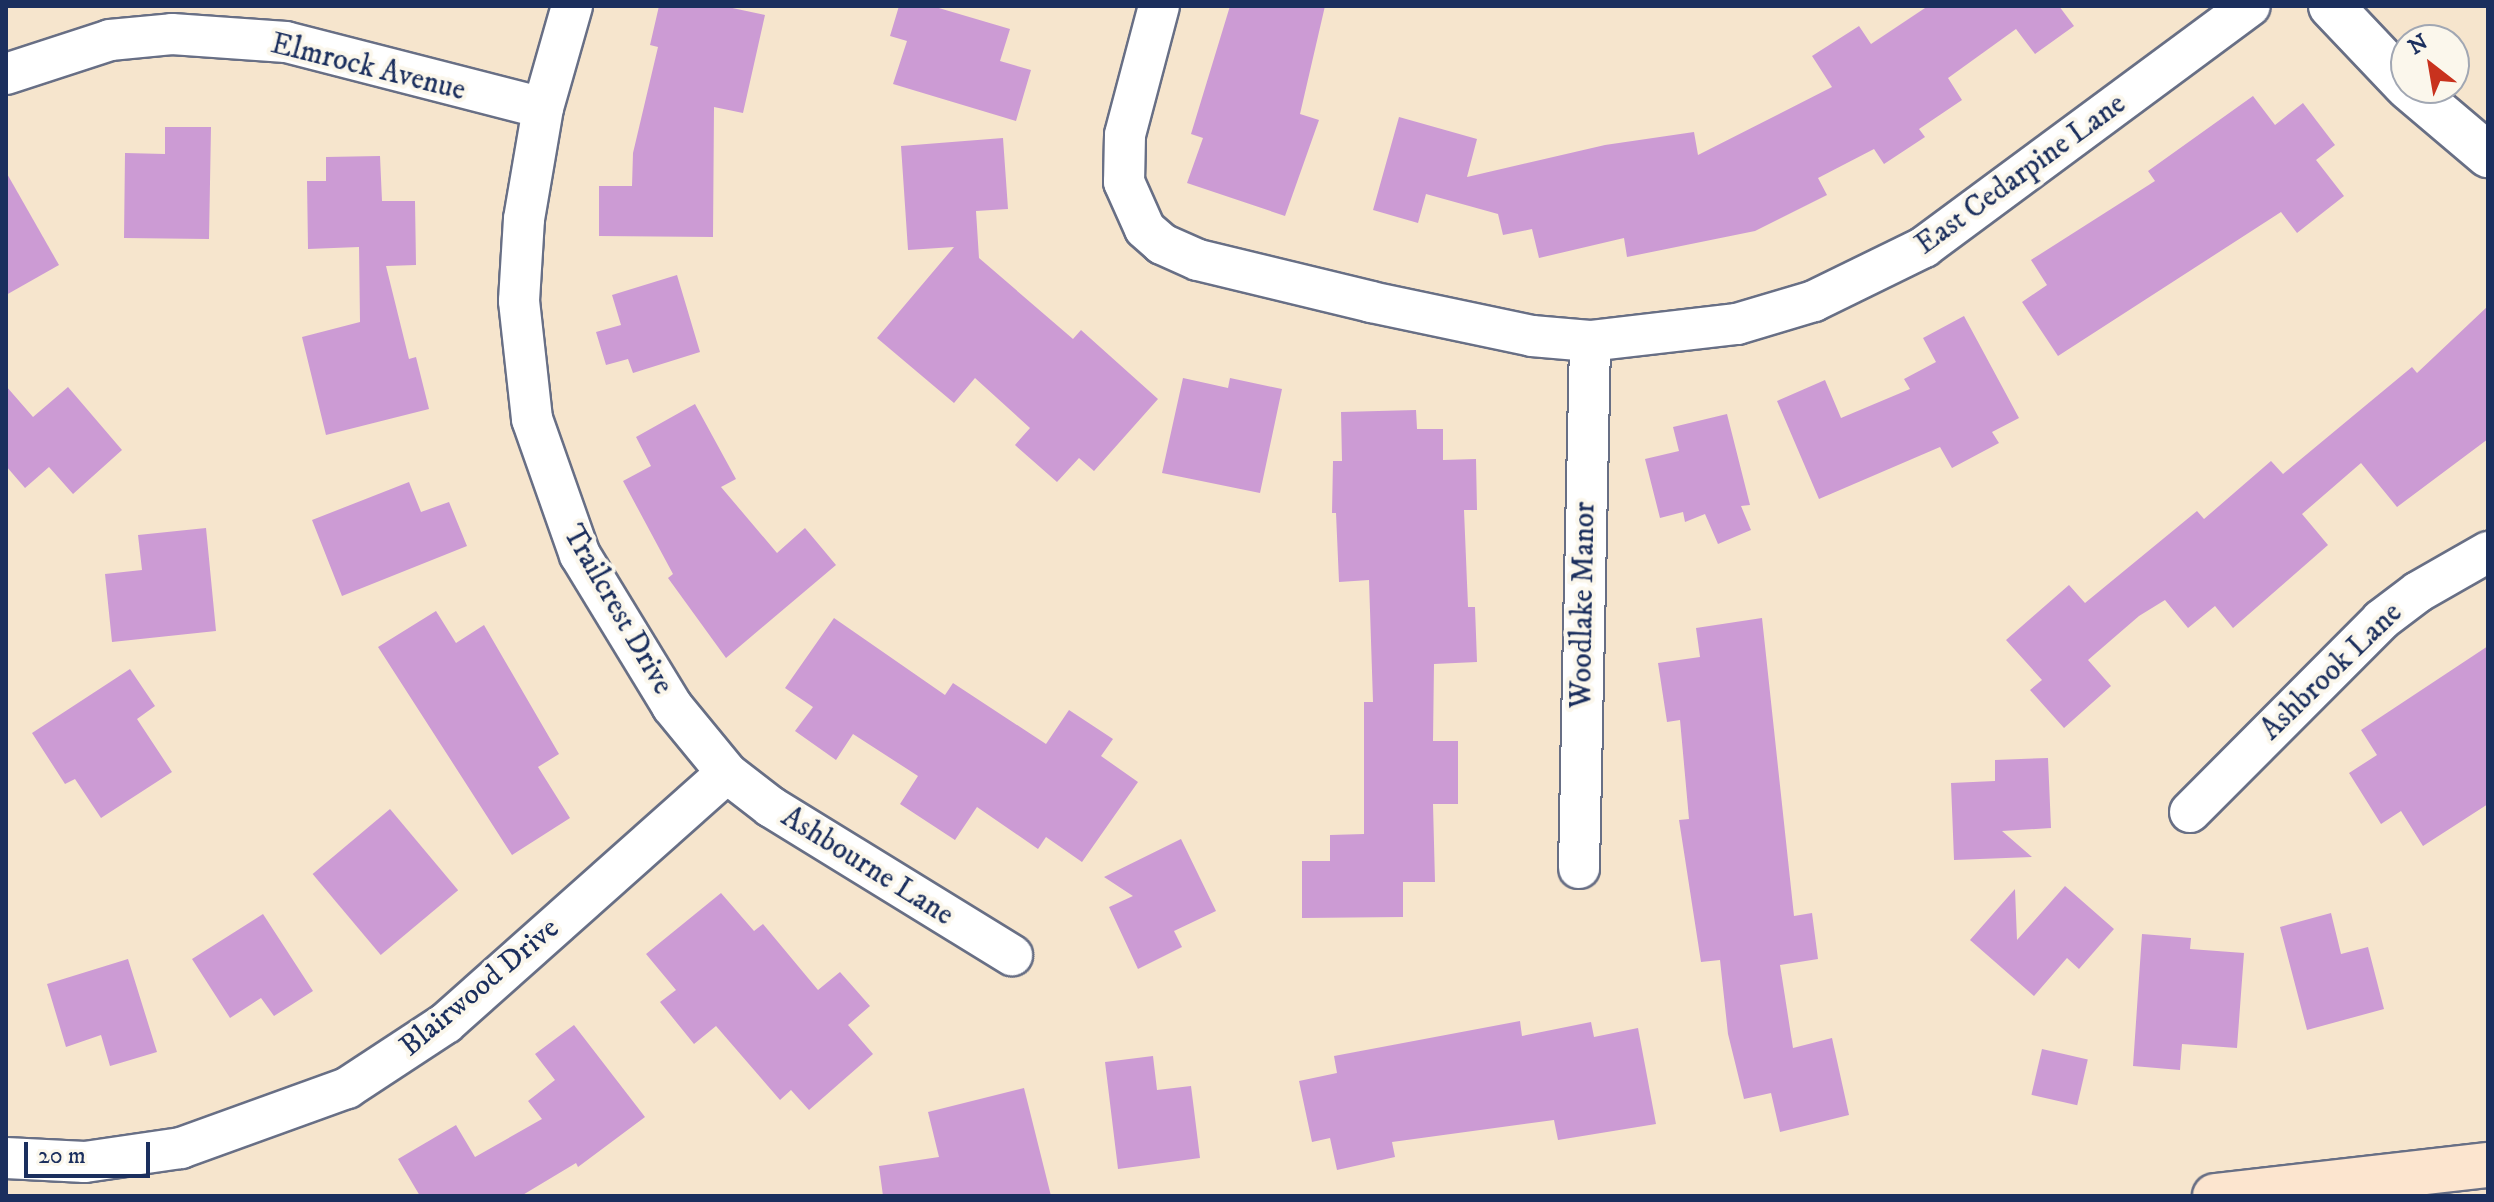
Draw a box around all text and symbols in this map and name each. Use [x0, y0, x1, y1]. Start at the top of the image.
north arrow [2390, 24, 2470, 104]
street label: Elmrock Avenue [267, 26, 469, 110]
text: N [2404, 28, 2433, 61]
street label: East Cedarpine Lane [1909, 87, 2133, 263]
street label: Woodlake Manor [1564, 501, 1604, 709]
street label: Trailcrest Drive [554, 519, 680, 701]
street label: Ashbrook Lane [2254, 596, 2410, 748]
street label: Ashbourne Lane [774, 800, 960, 934]
street label: Blairwood Drive [393, 911, 567, 1065]
scale bar [28, 1126, 154, 1176]
text: 20 m [38, 1141, 86, 1171]

